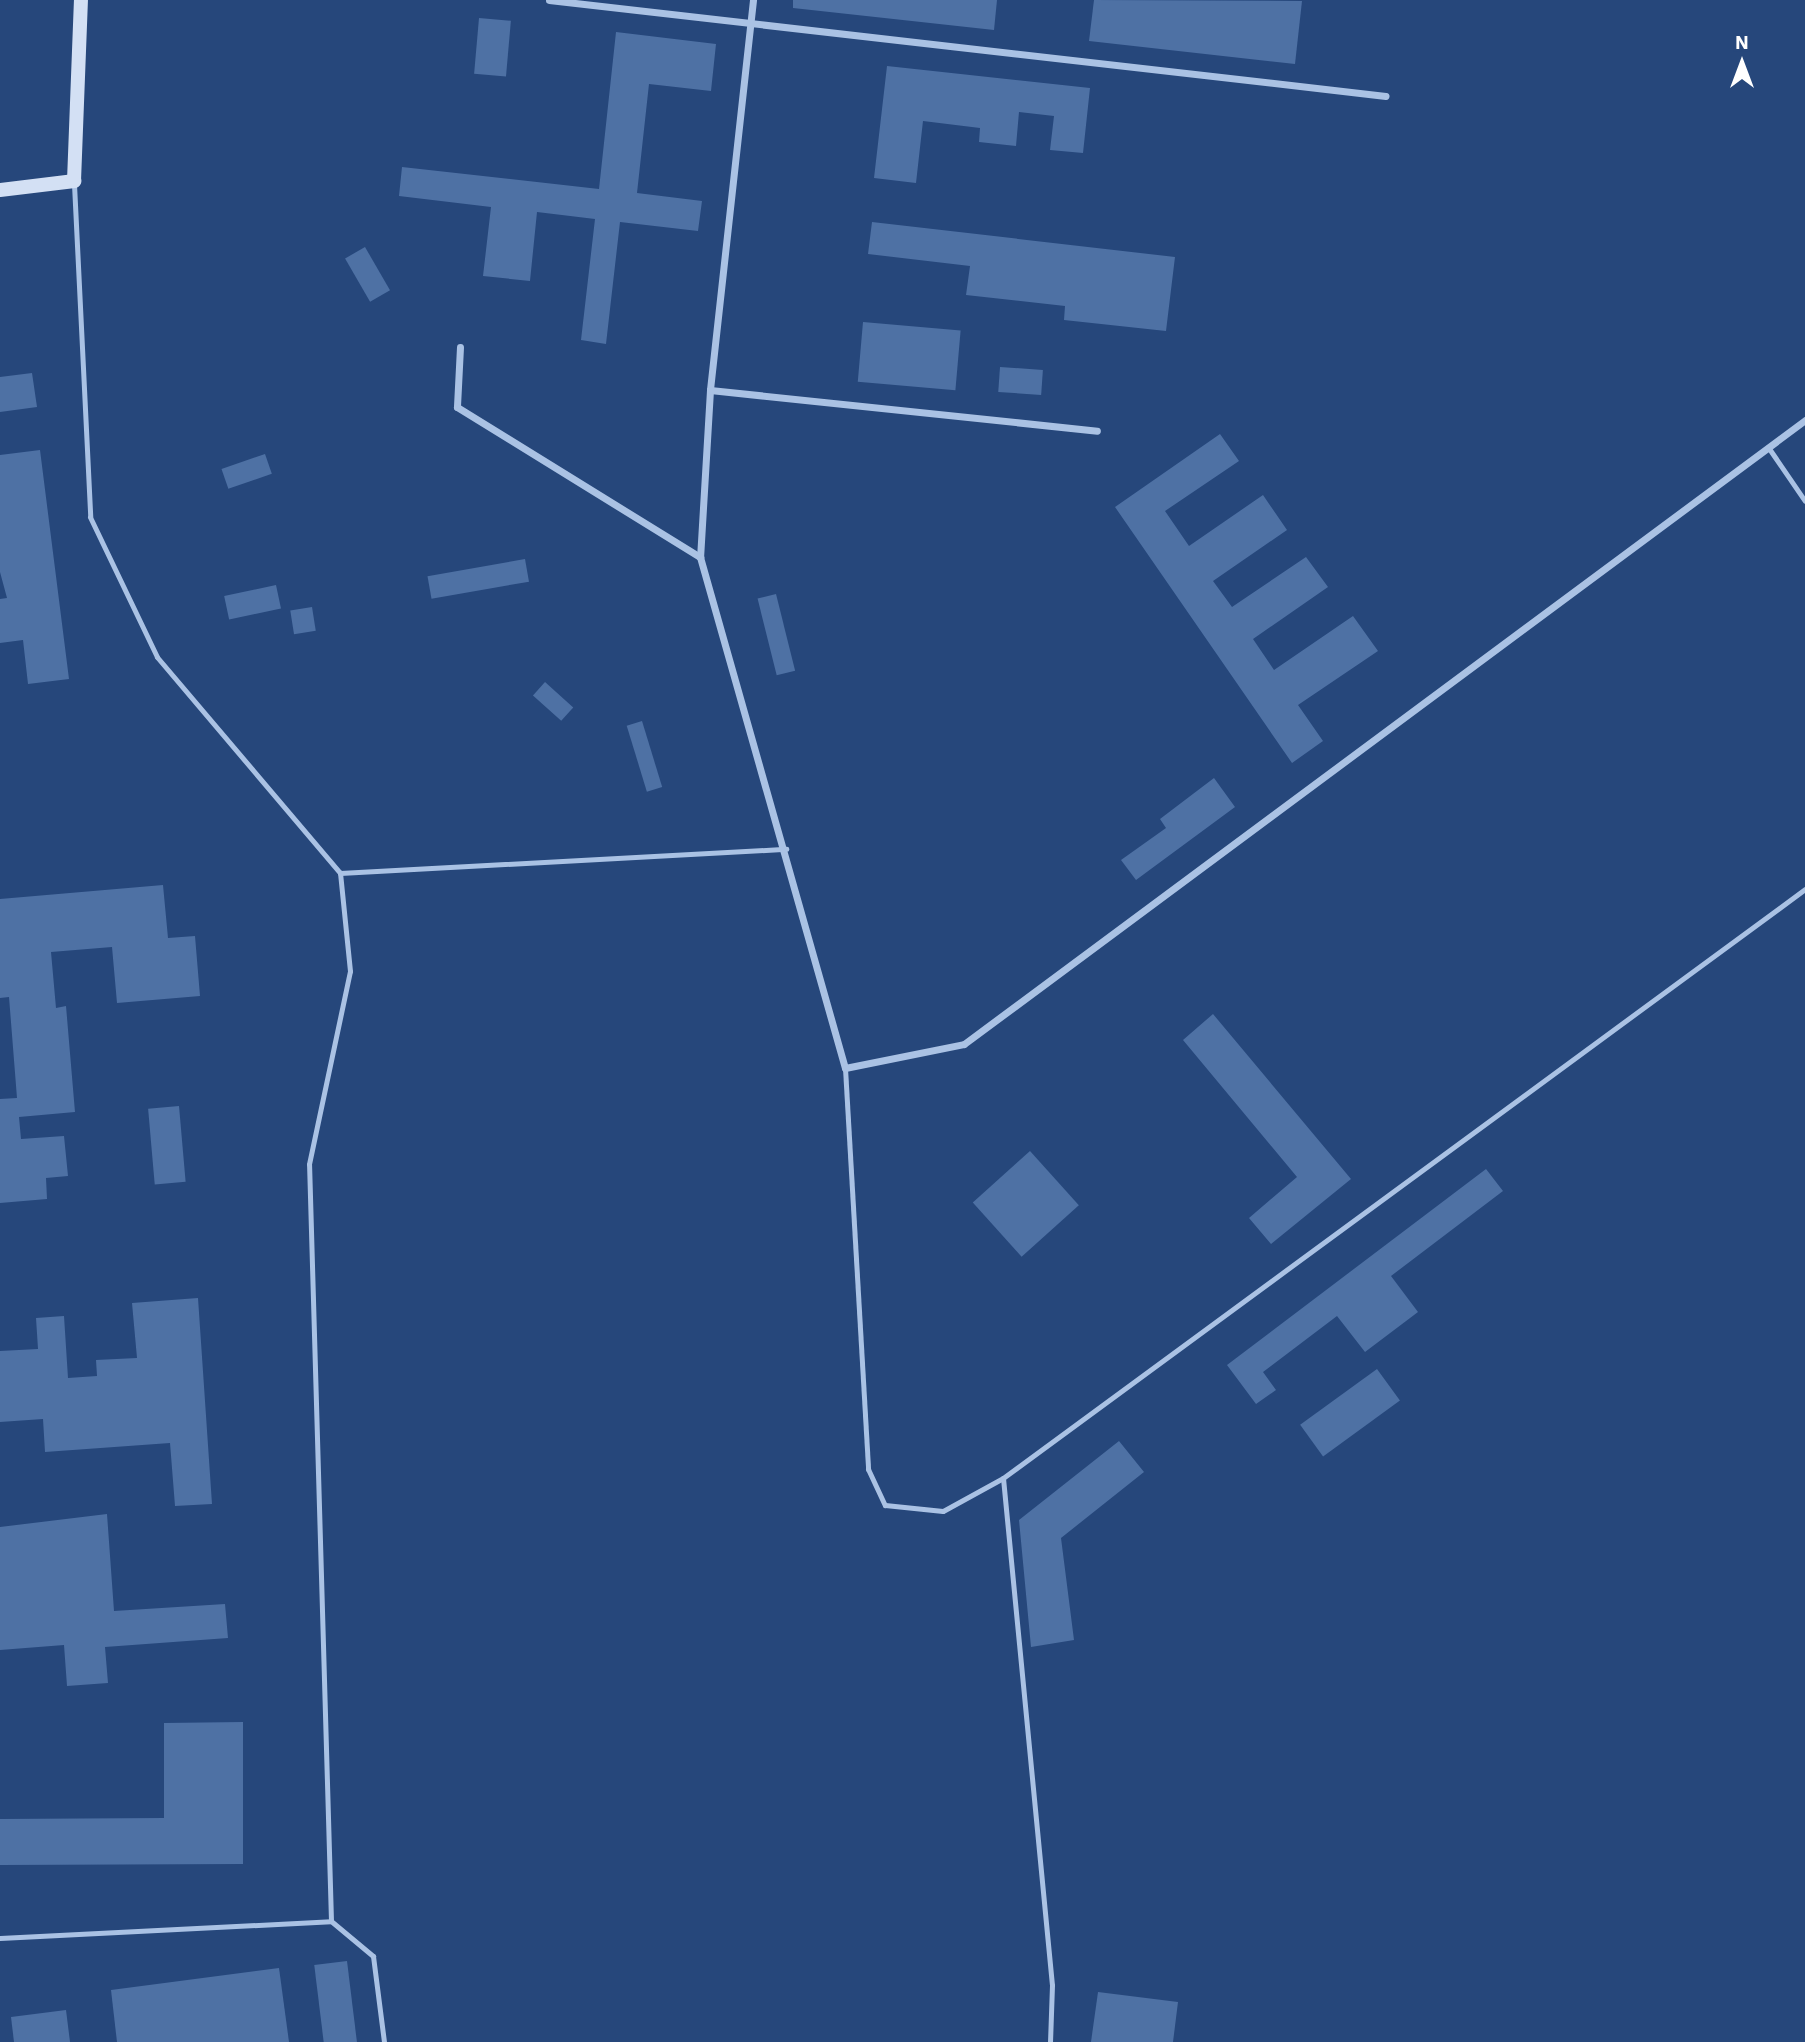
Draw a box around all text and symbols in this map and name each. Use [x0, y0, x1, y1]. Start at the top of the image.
north arrow [1707, 28, 1777, 98]
text: N [1735, 30, 1749, 54]

